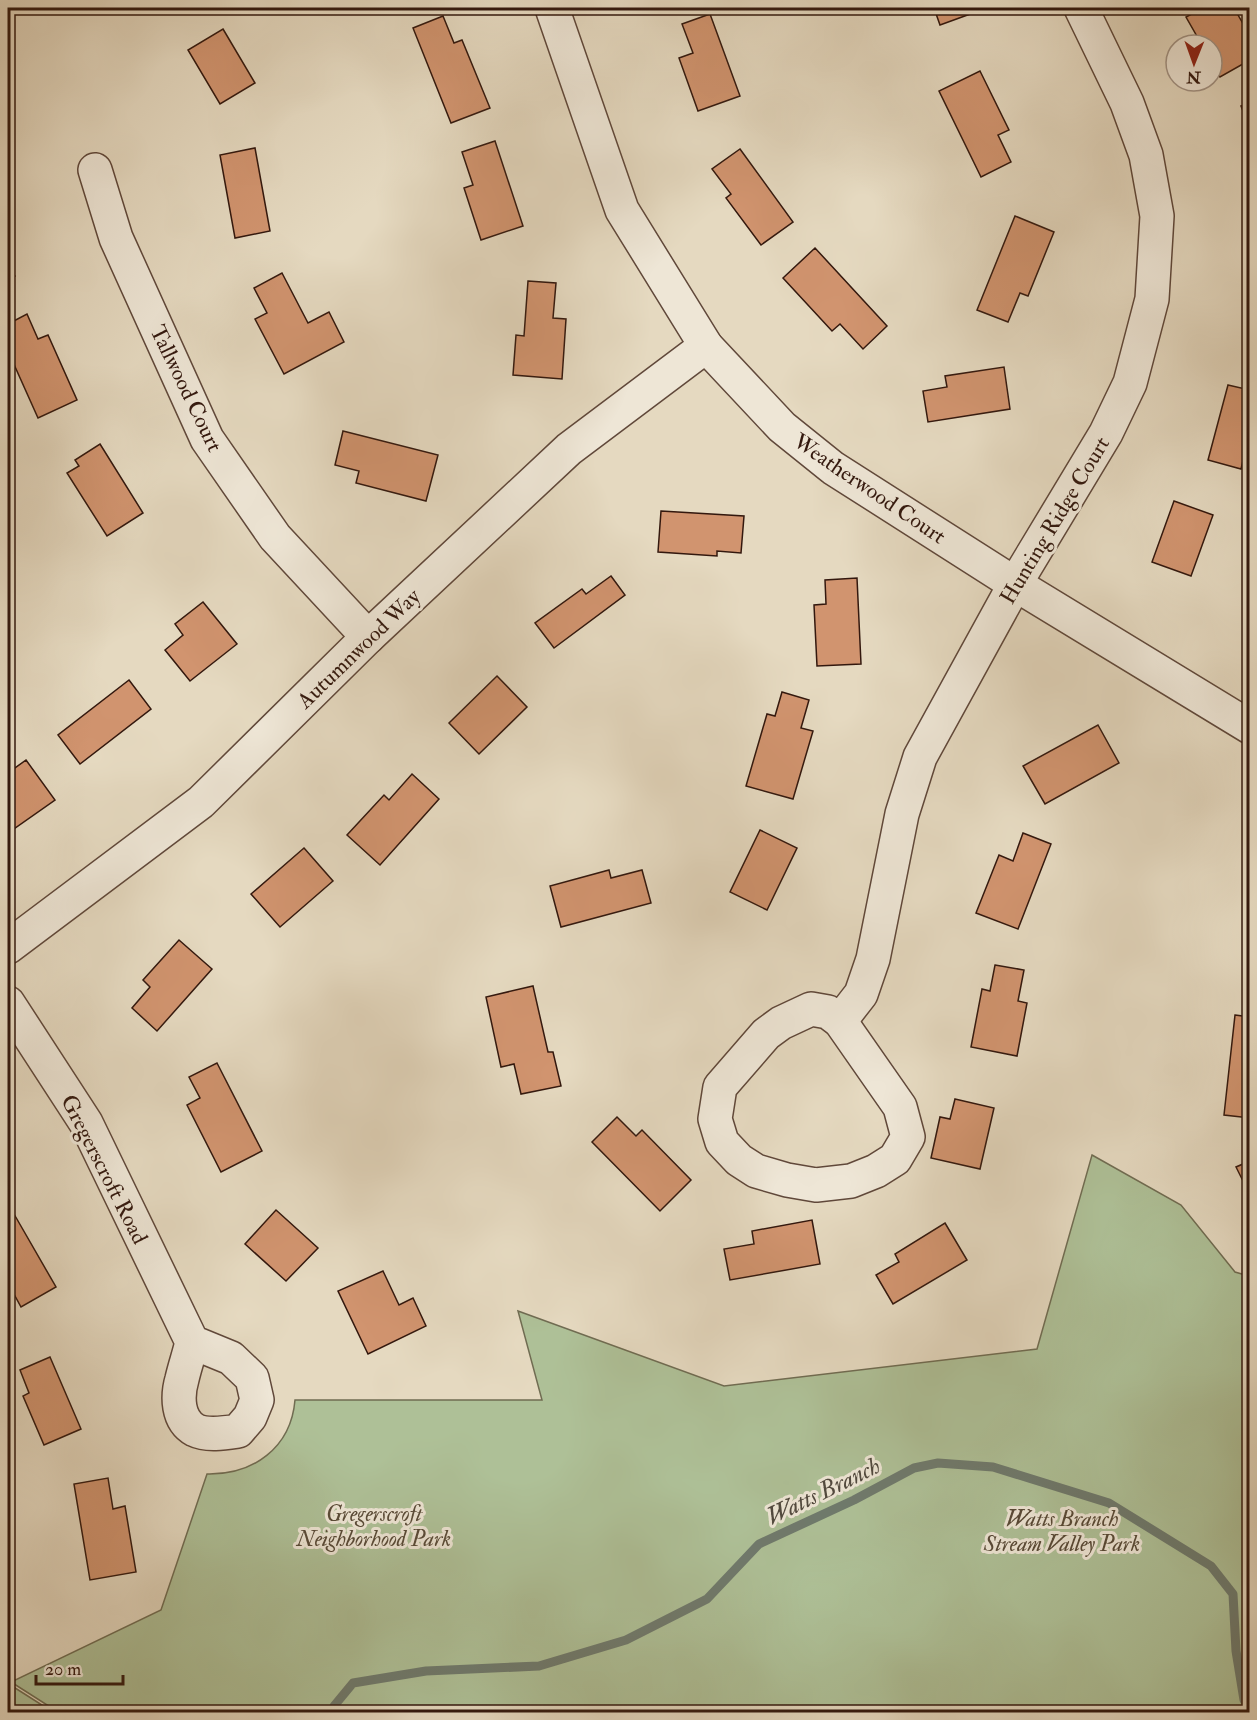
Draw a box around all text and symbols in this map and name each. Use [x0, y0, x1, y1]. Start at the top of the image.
north arrow [1164, 33, 1224, 93]
text: N [1186, 67, 1202, 87]
street label: Tallwood Court [143, 320, 229, 456]
street label: Weatherwood Court [787, 427, 951, 550]
street label: Hunting Ridge Court [994, 432, 1116, 609]
street label: Autumnwood Way [290, 583, 427, 715]
street label: Gregerscroft Road [54, 1090, 154, 1249]
water label: Watts Branch [761, 1450, 886, 1532]
park label: Gregerscroft Neighborhood Park [296, 1500, 451, 1553]
park label: Watts Branch Stream Valley Park [983, 1505, 1140, 1558]
scale bar [36, 1648, 123, 1686]
text: 20 m [45, 1658, 81, 1681]

